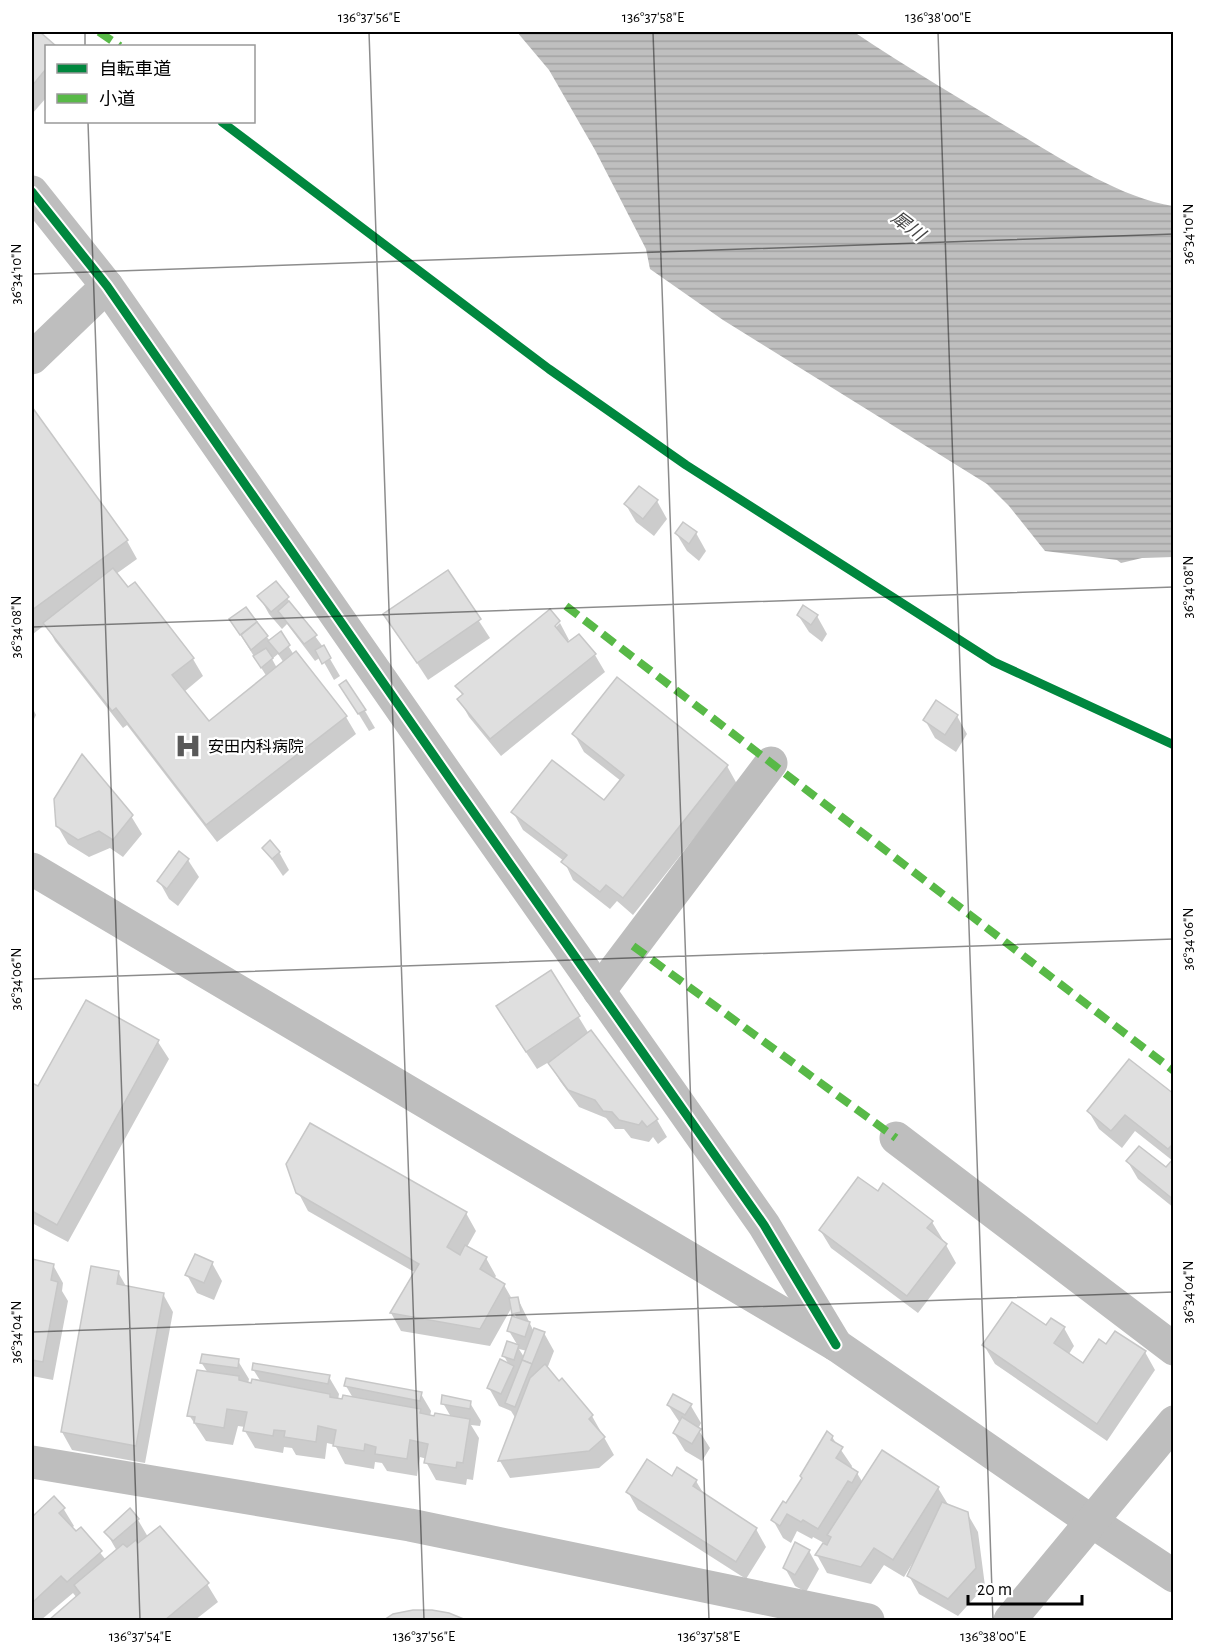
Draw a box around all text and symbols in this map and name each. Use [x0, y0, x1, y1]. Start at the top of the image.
text: 136°37'56"E [338, 10, 400, 25]
text: 136°37'58"E [622, 10, 684, 25]
text: 136°38'00"E [905, 10, 971, 25]
legend [45, 45, 255, 123]
text: 自転車道 [99, 59, 171, 79]
text: 小道 [99, 89, 135, 109]
text: 36°34'10"N [1181, 203, 1196, 265]
water label: 犀川 [888, 208, 929, 246]
text: 36°34'10"N [9, 243, 24, 305]
text: 36°34'08"N [1181, 556, 1196, 619]
text: 36°34'08"N [9, 596, 24, 659]
hospital icon: 安田内科病院 [173, 731, 203, 761]
place label: 安田内科病院 [208, 738, 304, 755]
text: 36°34'06"N [1181, 908, 1196, 970]
text: 36°34'06"N [9, 948, 24, 1010]
text: 36°34'04"N [1181, 1260, 1196, 1324]
text: 36°34'04"N [9, 1300, 24, 1364]
scale bar [968, 1568, 1082, 1606]
text: 20 m [977, 1581, 1012, 1599]
text: 136°37'54"E [109, 1629, 171, 1644]
text: 136°37'56"E [393, 1629, 455, 1644]
text: 136°37'58"E [678, 1629, 740, 1644]
text: 136°38'00"E [960, 1629, 1026, 1644]

